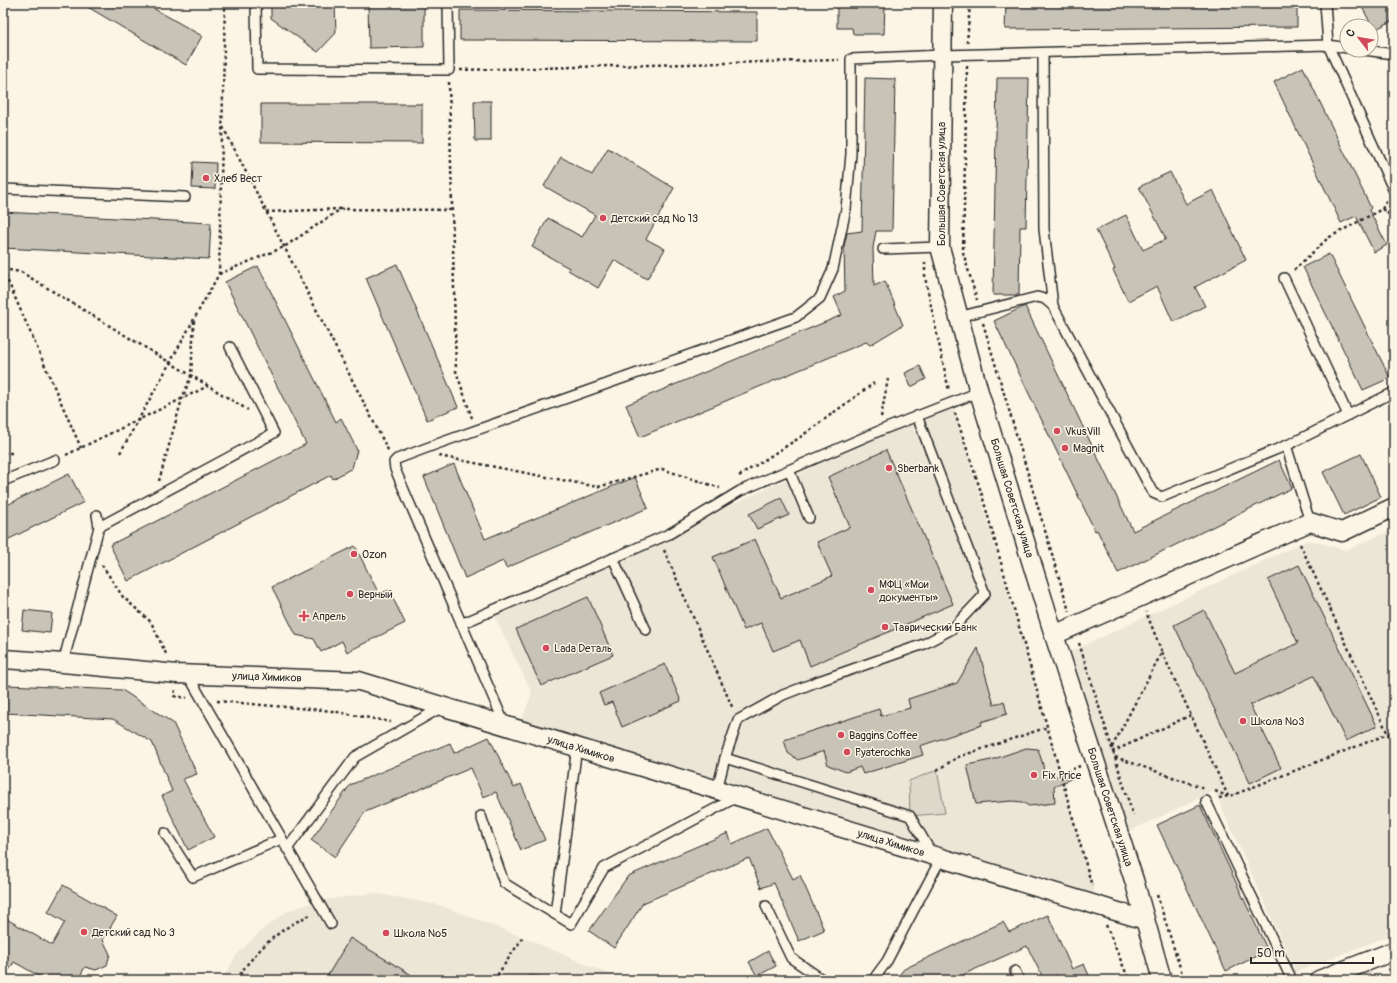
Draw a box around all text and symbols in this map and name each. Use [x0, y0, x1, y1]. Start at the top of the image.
north arrow [1339, 18, 1379, 58]
text: С [1344, 27, 1358, 39]
street label: Большая Советская улица [935, 122, 948, 246]
place label: Хлеб Вест [214, 172, 263, 185]
marker: Хлеб Вест [201, 173, 211, 183]
place label: Детский сад № 13 [610, 212, 698, 225]
marker: Детский сад № 13 [598, 213, 608, 223]
place label: VkusVill [1065, 425, 1100, 438]
marker: VkusVill [1052, 426, 1062, 436]
street label: Большая Советская улица [988, 437, 1036, 559]
place label: Magnit [1073, 442, 1105, 455]
marker: Magnit [1060, 443, 1070, 453]
place label: Sberbank [897, 462, 940, 475]
marker: Sberbank [884, 463, 894, 473]
place label: Ozon [362, 548, 387, 561]
marker: Ozon [349, 549, 359, 559]
place label: МФЦ «Мои документы» [879, 578, 939, 604]
marker: МФЦ «Мои документы» [866, 585, 876, 595]
place label: Верный [358, 588, 393, 601]
marker: Верный [345, 589, 355, 599]
place label: Апрель [312, 610, 346, 623]
marker: Апрель [299, 611, 309, 621]
place label: Таврический Банк [893, 621, 978, 634]
marker: Таврический Банк [880, 622, 890, 632]
place label: Lada Dеталь [554, 642, 612, 655]
marker: Lada Dеталь [541, 643, 551, 653]
street label: улица Химиков [231, 669, 302, 685]
place label: Школа №3 [1251, 715, 1304, 728]
marker: Школа №3 [1238, 716, 1248, 726]
place label: Baggins Coffee [849, 729, 918, 742]
marker: Baggins Coffee [836, 730, 846, 740]
street label: улица Химиков [545, 732, 616, 765]
place label: Pyaterochka [855, 746, 910, 759]
street label: Большая Советская улица [1085, 746, 1135, 868]
marker: Pyaterochka [842, 747, 852, 757]
place label: Fix Price [1042, 769, 1082, 782]
marker: Fix Price [1029, 770, 1039, 780]
street label: улица Химиков [855, 826, 926, 859]
place label: Детский сад № 3 [91, 926, 175, 939]
marker: Детский сад № 3 [79, 927, 89, 937]
place label: Школа №5 [394, 927, 447, 940]
marker: Школа №5 [381, 928, 391, 938]
scale bar [1251, 939, 1373, 965]
text: 50 m [1257, 946, 1285, 961]

